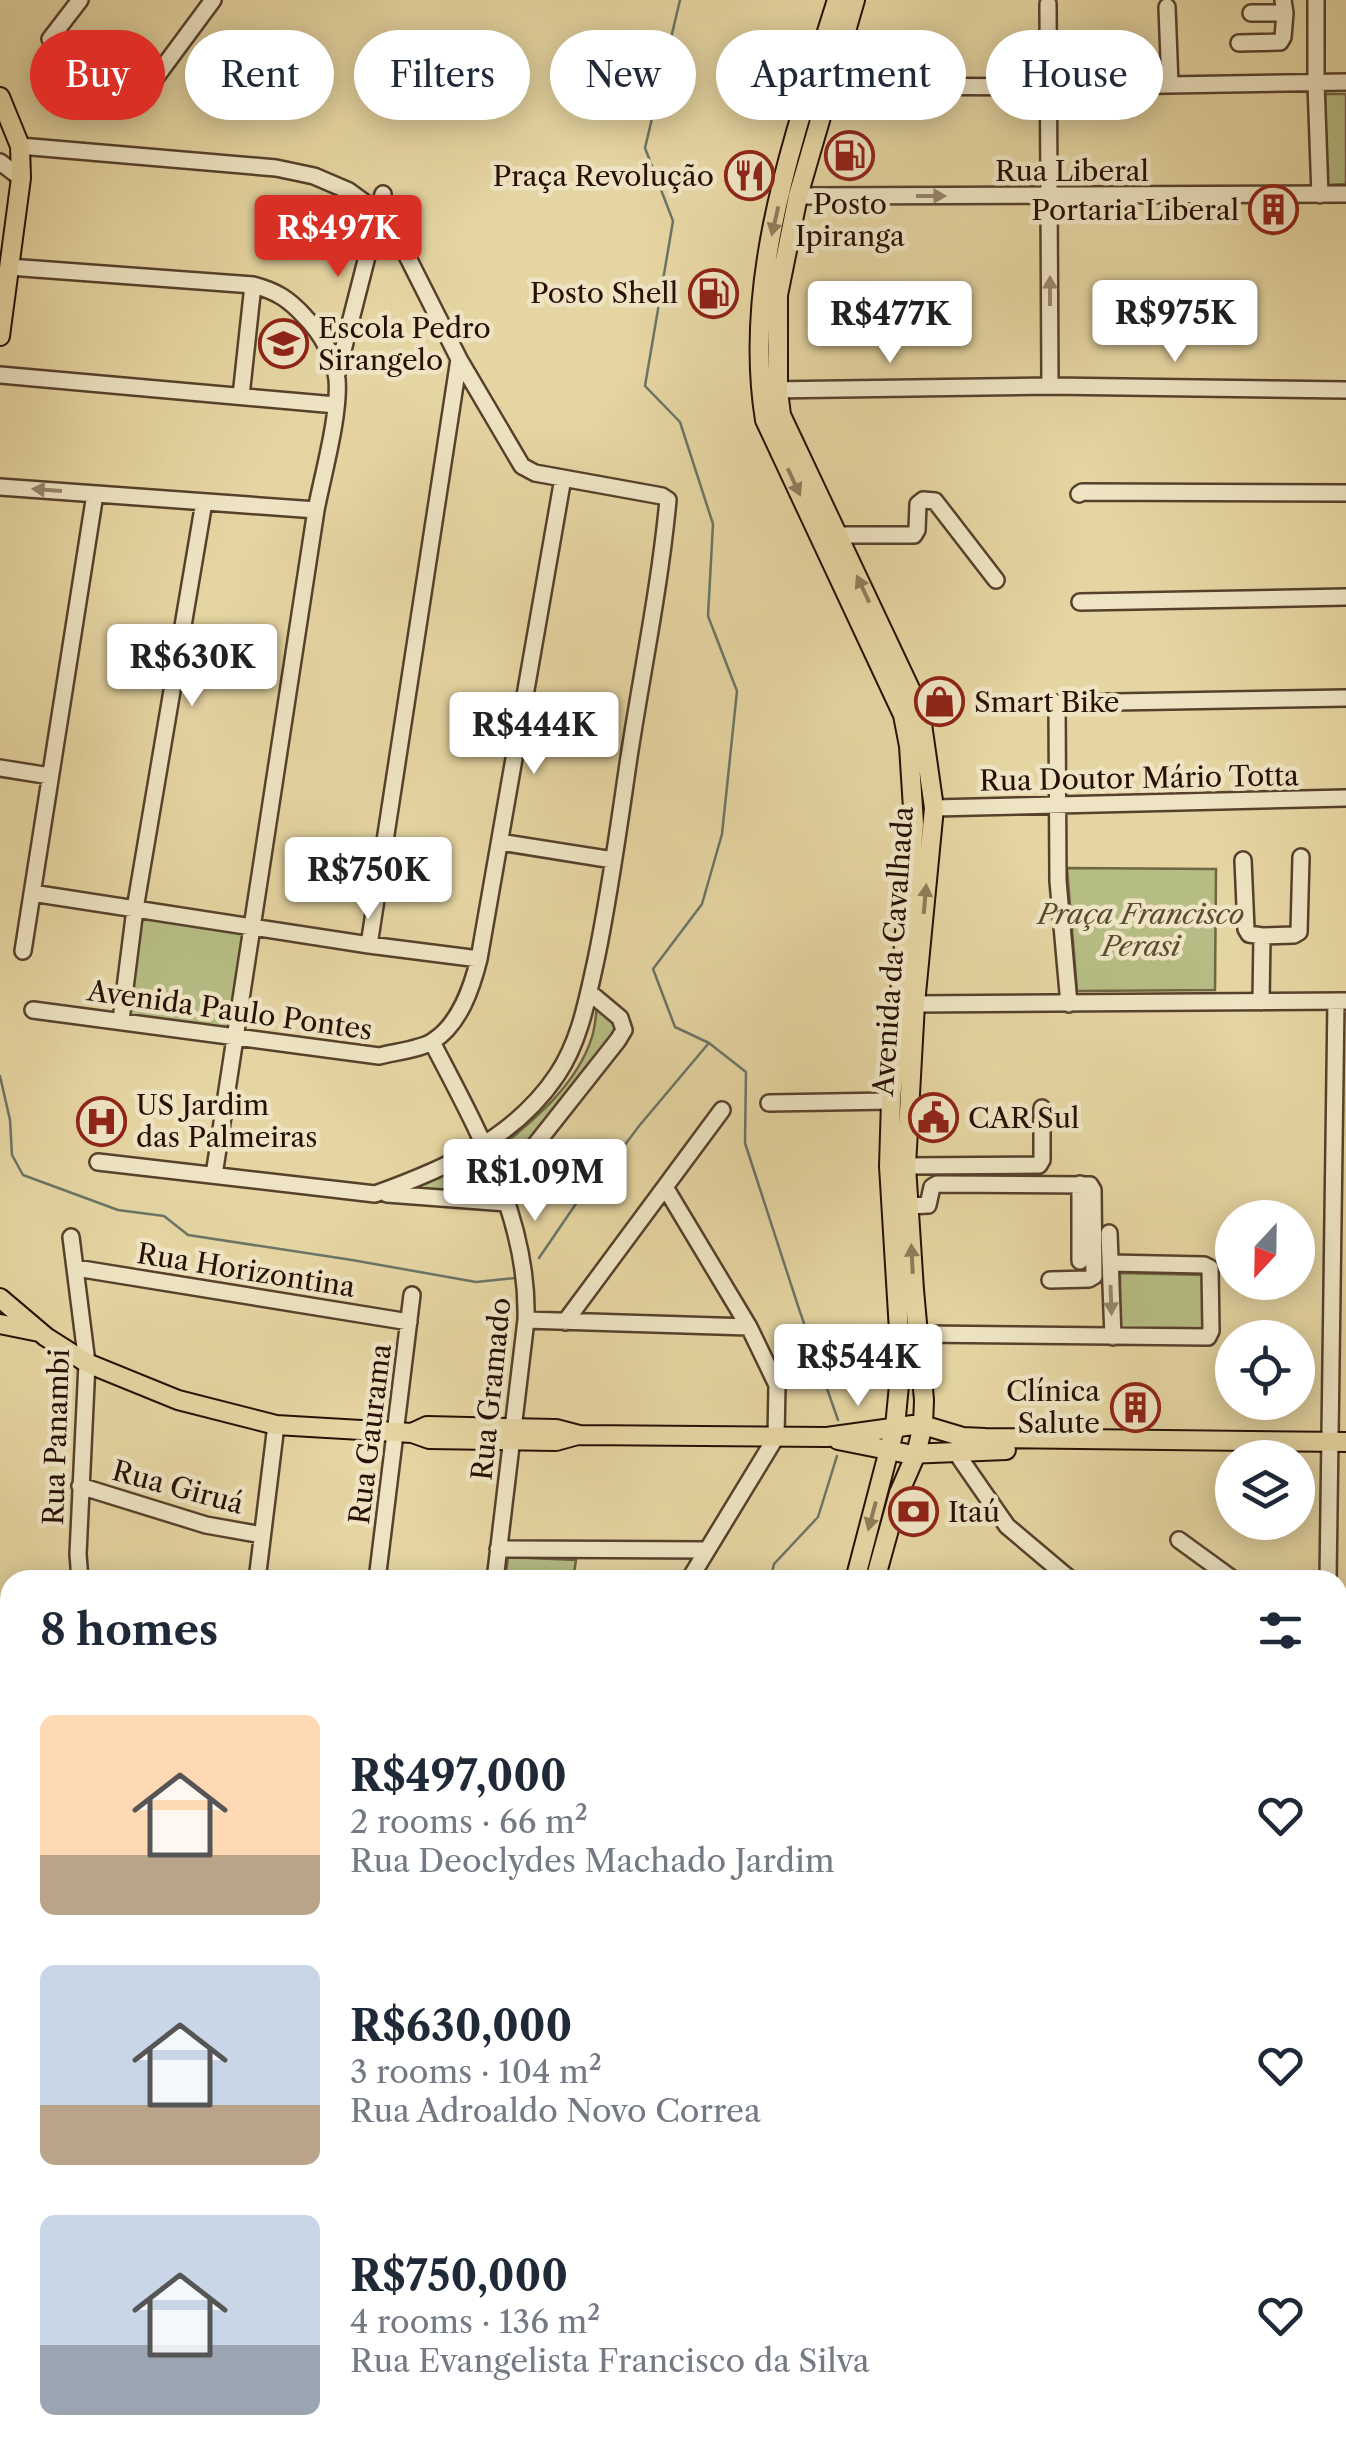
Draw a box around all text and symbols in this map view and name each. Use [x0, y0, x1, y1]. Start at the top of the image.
chip: Buy [30, 30, 165, 120]
chip: Rent [185, 30, 334, 120]
chip: Filters [354, 30, 530, 120]
chip: New [550, 30, 696, 120]
chip: Apartment [716, 30, 966, 120]
chip: House [986, 30, 1163, 120]
fuel station icon: Posto Ipiranga [824, 130, 876, 182]
restaurant icon: Praça Revolução [723, 150, 775, 202]
street label: Rua Liberal [995, 154, 1149, 188]
place label: Praça Revolução [493, 159, 714, 193]
building icon: Portaria Liberal [1248, 184, 1300, 236]
place label: Posto Ipiranga [795, 187, 905, 253]
one-way arrow [915, 188, 947, 204]
place label: Portaria Liberal [1031, 193, 1239, 227]
pin: R$497K [257, 195, 419, 280]
one-way arrow [767, 206, 782, 237]
text: R$497K [277, 208, 399, 247]
fuel station icon: Posto Shell [687, 267, 739, 319]
one-way arrow [1042, 274, 1058, 306]
place label: Posto Shell [530, 276, 678, 310]
pin: R$975K [1094, 280, 1256, 365]
pin: R$477K [809, 281, 971, 366]
text: R$975K [1114, 293, 1236, 332]
text: R$477K [830, 294, 950, 333]
place label: Escola Pedro Sirangelo [318, 311, 491, 377]
school or university icon: Escola Pedro Sirangelo [257, 318, 309, 370]
one-way arrow [785, 467, 802, 496]
one-way arrow [31, 482, 63, 498]
one-way arrow [854, 574, 871, 603]
pin: R$630K [111, 624, 273, 709]
text: R$630K [129, 637, 255, 676]
shop icon: Smart Bike [913, 676, 965, 728]
place label: Smart Bike [974, 685, 1120, 719]
pin: R$444K [453, 692, 615, 777]
text: R$444K [472, 705, 596, 744]
street label: Rua Doutor Mário Totta [979, 758, 1299, 798]
street label: Avenida da Cavalhada [866, 805, 920, 1098]
pin: R$750K [287, 837, 449, 922]
text: R$750K [307, 850, 429, 889]
one-way arrow [917, 883, 933, 915]
park label: Praça Francisco Perasi [1036, 897, 1244, 963]
street label: Avenida Paulo Pontes [84, 973, 375, 1047]
place label: US Jardim das Palmeiras [136, 1088, 318, 1154]
public building icon: CAR Sul [907, 1092, 959, 1144]
hospital icon: US Jardim das Palmeiras [75, 1095, 127, 1147]
place label: CAR Sul [968, 1101, 1079, 1135]
pin: R$1.09M [443, 1139, 627, 1224]
text: R$1.09M [466, 1152, 604, 1191]
north arrow [1215, 1200, 1315, 1300]
map controls [1215, 1200, 1315, 1540]
street label: Rua Horizontina [135, 1236, 358, 1304]
one-way arrow [904, 1242, 920, 1274]
one-way arrow [1103, 1284, 1119, 1316]
street label: Rua Gramado [464, 1296, 518, 1482]
button: locate [1215, 1320, 1315, 1420]
pin: R$544K [777, 1324, 939, 1409]
text: R$544K [796, 1337, 920, 1376]
street label: Rua Gaurama [342, 1342, 398, 1526]
street label: Rua Panambi [36, 1348, 76, 1526]
place label: Clínica Salute [1006, 1374, 1100, 1440]
building icon: Clínica Salute [1109, 1381, 1161, 1433]
button: layers [1215, 1440, 1315, 1540]
street label: Rua Giruá [109, 1453, 248, 1521]
bank icon: Itaú [887, 1486, 939, 1538]
place label: Itaú [948, 1495, 1000, 1529]
one-way arrow [864, 1500, 880, 1531]
icon: filters [1253, 1603, 1308, 1658]
text: 8 homes [40, 1604, 218, 1656]
text: R$497,000 [350, 1750, 567, 1802]
icon: home [120, 1755, 240, 1875]
icon: heart [1253, 1788, 1308, 1843]
text: 2 rooms · 66 m² [350, 1802, 588, 1841]
text: Rua Deoclydes Machado Jardim [350, 1841, 835, 1880]
text: R$630,000 [350, 2000, 572, 2052]
icon: home [120, 2005, 240, 2125]
icon: heart [1253, 2038, 1308, 2093]
text: 3 rooms · 104 m² [350, 2052, 602, 2091]
text: Rua Adroaldo Novo Correa [350, 2091, 761, 2130]
text: R$750,000 [350, 2250, 568, 2302]
icon: home [120, 2255, 240, 2375]
icon: heart [1253, 2288, 1308, 2343]
text: 4 rooms · 136 m² [350, 2302, 600, 2341]
text: Rua Evangelista Francisco da Silva [350, 2341, 870, 2380]

